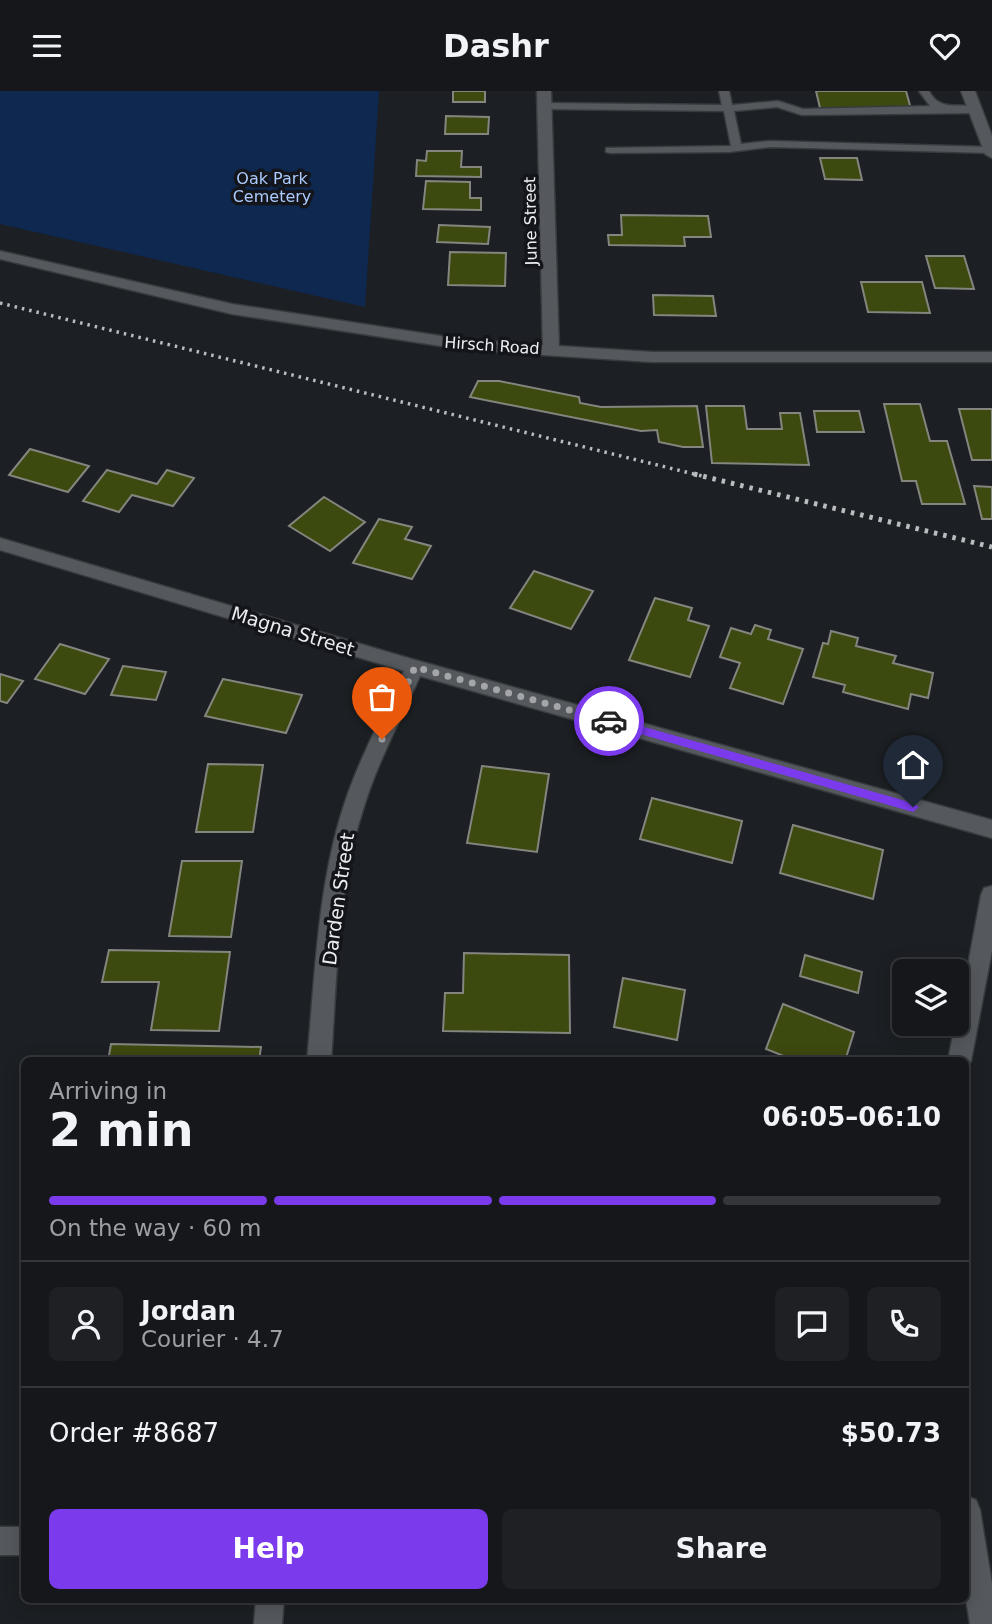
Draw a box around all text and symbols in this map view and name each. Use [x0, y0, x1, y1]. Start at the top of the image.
icon: menu [28, 27, 66, 65]
text: Dashr [443, 27, 549, 65]
icon: heart [926, 27, 964, 65]
park label: Oak Park Cemetery [233, 169, 311, 206]
street label: June Street [520, 177, 541, 266]
street label: Hirsch Road [444, 333, 540, 358]
street label: Magna Street [229, 602, 357, 660]
pin [352, 667, 412, 739]
icon: bag [363, 678, 401, 716]
courier [574, 686, 644, 756]
icon: car [590, 702, 628, 740]
pin [883, 735, 943, 807]
icon: home [894, 746, 932, 784]
street label: Darden Street [318, 831, 358, 967]
map controls [892, 959, 969, 1036]
button: layers [892, 959, 969, 1036]
text: Arriving in [49, 1078, 167, 1104]
text: 06:05–06:10 [762, 1102, 941, 1132]
text: 2 min [49, 1103, 193, 1157]
text: On the way · 60 m [49, 1215, 261, 1241]
button: person [49, 1287, 123, 1361]
button: chat [775, 1287, 849, 1361]
button: phone [867, 1287, 941, 1361]
text: Jordan [141, 1296, 236, 1326]
text: Courier · 4.7 [141, 1326, 284, 1352]
text: Order #8687 [49, 1418, 219, 1448]
text: $50.73 [841, 1418, 941, 1448]
button: Help [49, 1509, 488, 1589]
button: Share [502, 1509, 941, 1589]

